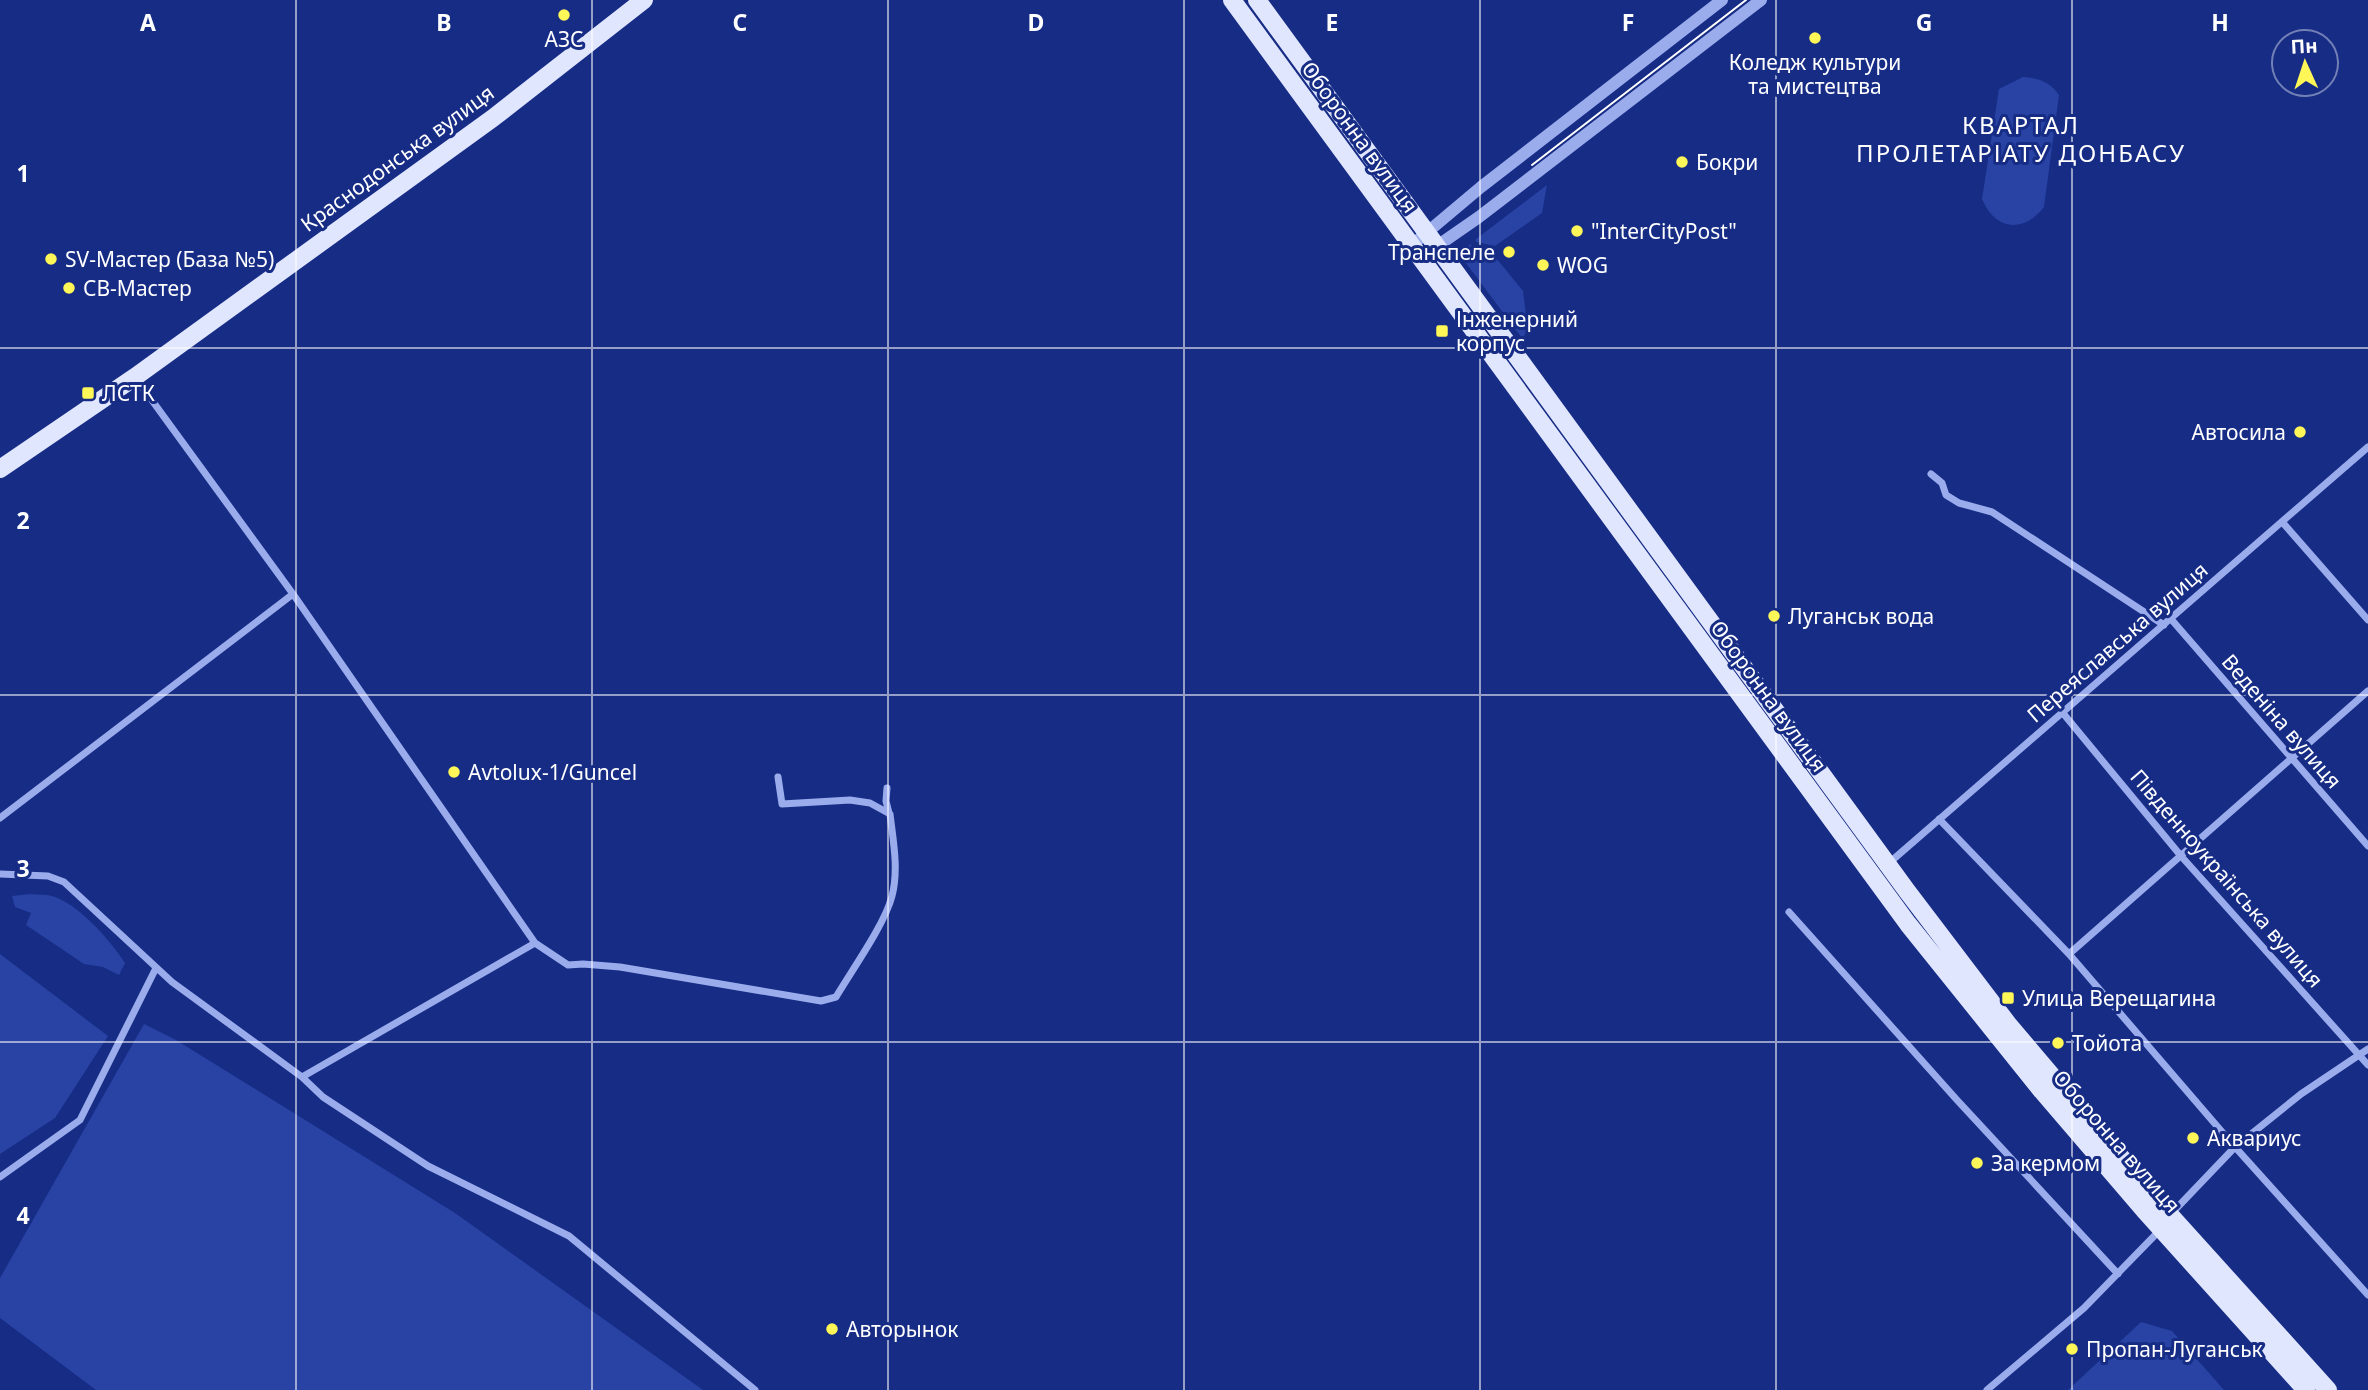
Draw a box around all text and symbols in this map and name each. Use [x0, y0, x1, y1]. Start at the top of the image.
text: A [140, 6, 156, 38]
text: B [436, 6, 452, 38]
text: C [733, 6, 748, 38]
text: D [1028, 6, 1044, 38]
text: E [1326, 6, 1338, 38]
text: F [1622, 6, 1634, 38]
text: G [1916, 6, 1932, 38]
text: H [2211, 6, 2229, 38]
marker: АЗС [556, 7, 572, 23]
place label: АЗС [545, 25, 583, 53]
north arrow [2270, 28, 2340, 98]
marker: Коледж культури та мистецтва [1807, 30, 1823, 46]
text: Пн [2290, 32, 2318, 60]
place label: Коледж культури та мистецтва [1729, 48, 1901, 100]
street label: Оборонна вулиця [1296, 56, 1424, 218]
street label: Краснодонська вулиця [295, 78, 499, 238]
district label: КВАРТАЛ ПРОЛЕТАРІАТУ ДОНБАСУ [1856, 108, 2186, 169]
place label: Бокри [1696, 148, 1758, 176]
marker: Бокри [1674, 154, 1690, 170]
text: 1 [16, 157, 30, 189]
place label: "InterCityPost" [1591, 217, 1737, 245]
marker: "InterCityPost" [1569, 223, 1585, 239]
place label: Транспеле [1388, 238, 1495, 266]
marker: Транспеле [1501, 244, 1517, 260]
place label: SV-Мастер (База №5) [65, 245, 274, 273]
marker: SV-Мастер (База №5) [43, 251, 59, 267]
place label: WOG [1557, 251, 1608, 279]
marker: WOG [1535, 257, 1551, 273]
place label: СВ-Мастер [83, 274, 192, 302]
marker: СВ-Мастер [61, 280, 77, 296]
place label: Інженерний корпус [1456, 305, 1578, 357]
marker: Інженерний корпус [1434, 323, 1450, 339]
place label: ЛСТК [102, 379, 155, 407]
marker: ЛСТК [80, 385, 96, 401]
place label: Автосила [2192, 418, 2286, 446]
marker: Автосила [2292, 424, 2308, 440]
text: 2 [16, 504, 30, 536]
street label: Переяславська вулиця [2021, 556, 2213, 728]
place label: Луганськ вода [1788, 602, 1934, 630]
marker: Луганськ вода [1766, 608, 1782, 624]
street label: Оборонна вулиця [1705, 615, 1833, 777]
street label: Веденіна вулиця [2216, 648, 2348, 794]
place label: Avtolux-1/Guncel [468, 758, 637, 786]
street label: Південноукраїнська вулиця [2124, 763, 2330, 993]
marker: Avtolux-1/Guncel [446, 764, 462, 780]
text: 3 [16, 852, 30, 884]
place label: Улица Верещагина [2022, 984, 2216, 1012]
marker: Улица Верещагина [2000, 990, 2016, 1006]
place label: Тойота [2072, 1029, 2142, 1057]
marker: Тойота [2050, 1035, 2066, 1051]
street label: Оборонна вулиця [2047, 1064, 2187, 1218]
place label: Аквариус [2207, 1124, 2301, 1152]
marker: Аквариус [2185, 1130, 2201, 1146]
place label: За кермом [1991, 1149, 2100, 1177]
marker: За кермом [1969, 1155, 1985, 1171]
text: 4 [16, 1199, 30, 1231]
place label: Авторынок [846, 1315, 958, 1343]
marker: Авторынок [824, 1321, 840, 1337]
place label: Пропан-Луганськ [2086, 1335, 2263, 1363]
marker: Пропан-Луганськ [2064, 1341, 2080, 1357]

